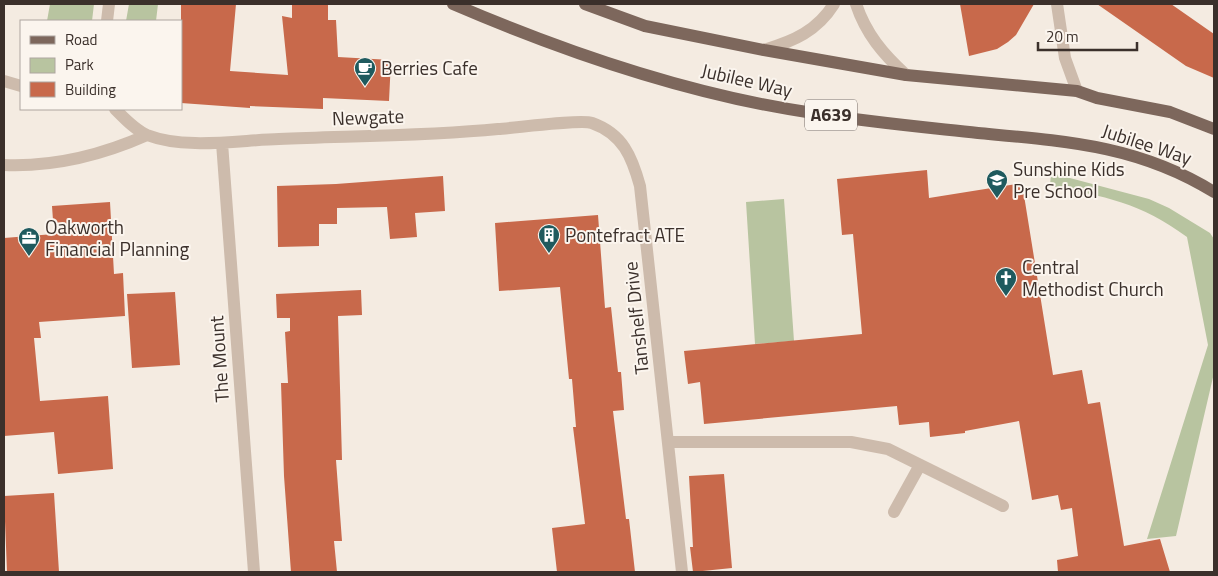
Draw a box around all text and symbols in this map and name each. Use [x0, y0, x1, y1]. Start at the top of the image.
legend [20, 20, 182, 110]
scale bar [1038, 20, 1137, 52]
text: 20 m [1046, 25, 1079, 48]
text: Road [65, 28, 97, 51]
text: Park [65, 53, 94, 76]
place label: Berries Cafe [381, 53, 478, 82]
street label: Jubilee Way [699, 55, 796, 104]
cafe icon: Berries Cafe [353, 56, 377, 87]
text: Building [65, 78, 116, 101]
road number: A639 [805, 100, 857, 130]
street label: Newgate [331, 101, 405, 132]
street label: Jubilee Way [1099, 115, 1196, 172]
place label: Sunshine Kids Pre School [1013, 154, 1125, 205]
school or university icon: Sunshine Kids Pre School [985, 168, 1009, 199]
place label: Oakworth Financial Planning [45, 212, 190, 263]
place label: Pontefract ATE [565, 220, 685, 249]
building icon: Pontefract ATE [537, 223, 561, 254]
office icon: Oakworth Financial Planning [17, 226, 41, 257]
place label: Central Methodist Church [1022, 252, 1164, 303]
street label: Tanshelf Drive [615, 260, 656, 376]
church icon: Central Methodist Church [994, 266, 1018, 297]
street label: The Mount [201, 314, 236, 403]

